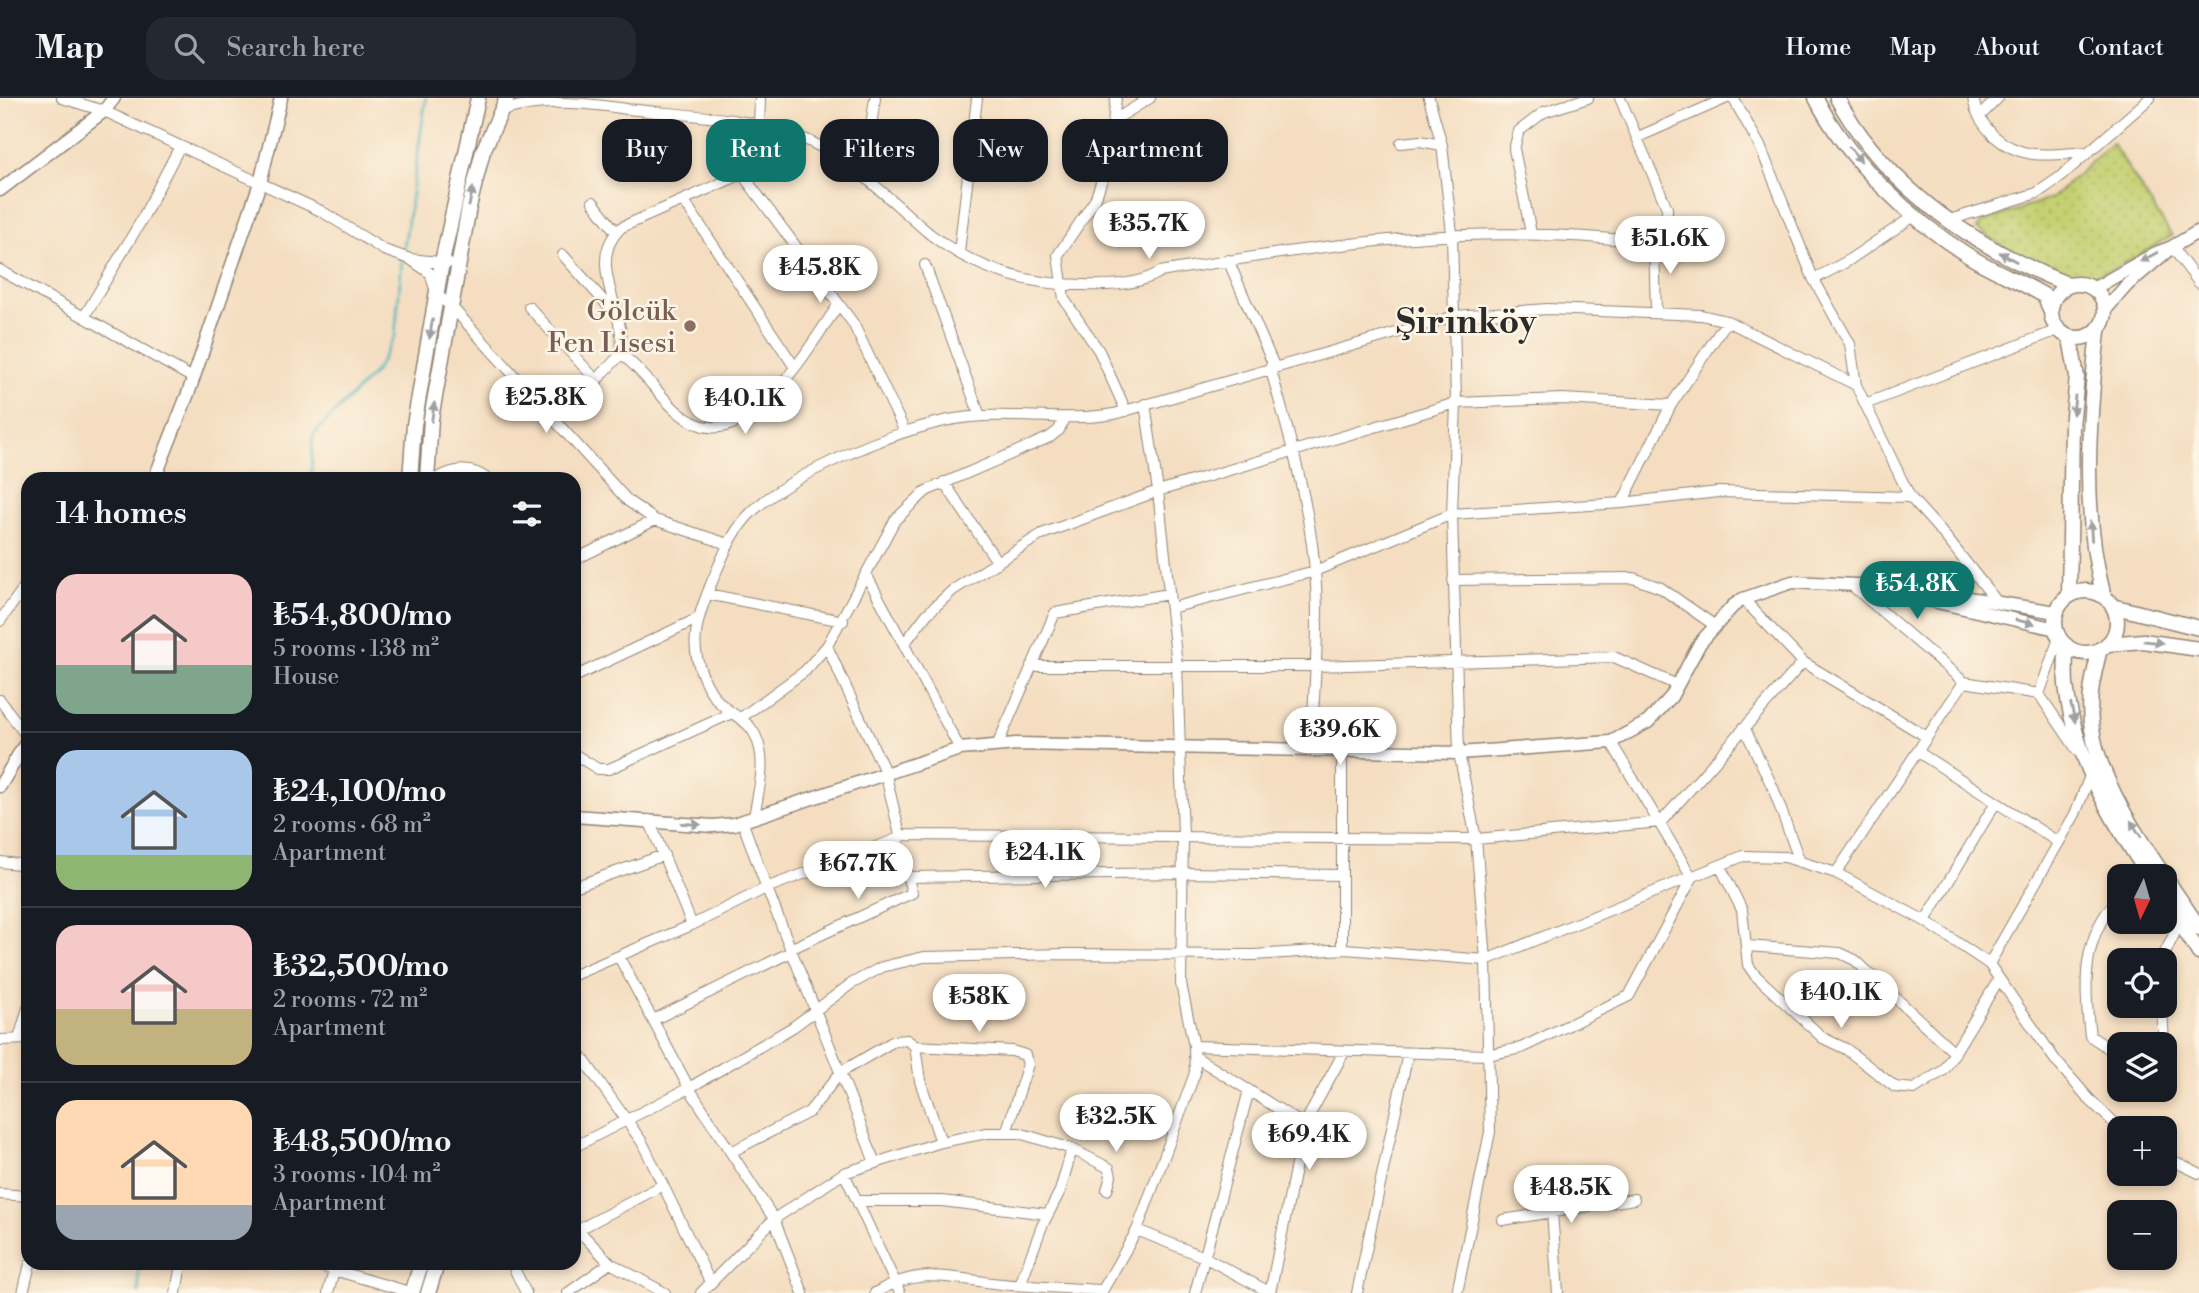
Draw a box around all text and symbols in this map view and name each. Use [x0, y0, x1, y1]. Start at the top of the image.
search box [146, 17, 636, 80]
text: Map [35, 28, 104, 69]
icon: search [170, 29, 208, 67]
text: Search here [226, 32, 365, 64]
text: Home [1786, 33, 1851, 63]
text: Map [1889, 33, 1937, 63]
text: About [1975, 33, 2040, 63]
text: Contact [2078, 33, 2164, 63]
chip: Buy [602, 119, 692, 182]
chip: Rent [706, 119, 806, 182]
chip: Filters [820, 119, 939, 182]
chip: New [953, 119, 1048, 182]
chip: Apartment [1062, 119, 1228, 182]
one-way arrow [1847, 145, 1862, 162]
one-way arrow [466, 186, 477, 208]
pin: ₺35.7K [1092, 202, 1206, 261]
text: ₺35.7K [1109, 210, 1189, 238]
pin: ₺51.6K [1613, 216, 1727, 276]
text: ₺51.6K [1631, 225, 1709, 253]
pin: ₺45.8K [763, 246, 877, 305]
one-way arrow [1998, 251, 2017, 263]
one-way arrow [2139, 251, 2159, 263]
text: ₺45.8K [779, 254, 861, 282]
place label: Gölcük Fen Lisesi [547, 294, 677, 361]
district label: Şirinköy [1396, 301, 1537, 344]
marker: Gölcük Fen Lisesi [682, 318, 698, 334]
one-way arrow [425, 319, 436, 341]
pin: ₺25.8K [489, 376, 603, 435]
pin: ₺40.1K [688, 376, 802, 436]
text: ₺25.8K [505, 384, 587, 412]
text: ₺40.1K [704, 385, 786, 413]
one-way arrow [2069, 394, 2080, 416]
one-way arrow [428, 400, 439, 422]
text: 14 homes [56, 495, 187, 533]
icon: filters [508, 495, 546, 533]
one-way arrow [2085, 519, 2096, 541]
pin: ₺54.8K [1860, 561, 1974, 621]
text: ₺54.8K [1876, 570, 1958, 598]
text: ₺54,800/mo [273, 597, 452, 635]
icon: home [112, 602, 196, 686]
one-way arrow [2014, 617, 2036, 628]
text: 5 rooms · 138 m² [273, 635, 439, 663]
one-way arrow [2142, 637, 2164, 648]
text: House [273, 663, 339, 691]
one-way arrow [2068, 702, 2079, 724]
pin: ₺39.6K [1283, 708, 1397, 767]
text: ₺39.6K [1299, 716, 1381, 744]
text: ₺24,100/mo [273, 773, 447, 811]
icon: home [112, 778, 196, 862]
text: 2 rooms · 68 m² [273, 811, 431, 839]
one-way arrow [680, 819, 702, 830]
one-way arrow [2129, 819, 2142, 839]
pin: ₺24.1K [988, 830, 1102, 890]
text: Apartment [273, 839, 386, 867]
text: ₺24.1K [1005, 839, 1085, 867]
pin: ₺67.7K [801, 842, 915, 901]
text: ₺67.7K [819, 850, 897, 878]
north arrow [2107, 864, 2177, 934]
map controls [2107, 864, 2177, 1270]
text: ₺32,500/mo [273, 948, 449, 986]
button: locate [2107, 948, 2177, 1018]
icon: home [112, 953, 196, 1037]
pin: ₺40.1K [1784, 970, 1898, 1030]
pin: ₺58K [938, 974, 1020, 1034]
text: ₺40.1K [1800, 979, 1882, 1007]
text: ₺58K [949, 983, 1009, 1011]
text: 2 rooms · 72 m² [273, 986, 427, 1014]
text: Apartment [273, 1014, 386, 1042]
button: layers [2107, 1032, 2177, 1102]
pin: ₺32.5K [1059, 1094, 1173, 1154]
text: ₺32.5K [1076, 1103, 1156, 1131]
pin: ₺69.4K [1252, 1112, 1366, 1172]
button: + [2107, 1116, 2177, 1186]
text: ₺69.4K [1268, 1121, 1350, 1149]
text: ₺48,500/mo [273, 1123, 452, 1161]
icon: home [112, 1128, 196, 1212]
text: 3 rooms · 104 m² [273, 1161, 441, 1189]
pin: ₺48.5K [1514, 1166, 1628, 1225]
text: ₺48.5K [1530, 1174, 1612, 1202]
text: Apartment [273, 1189, 386, 1217]
button: − [2107, 1200, 2177, 1270]

